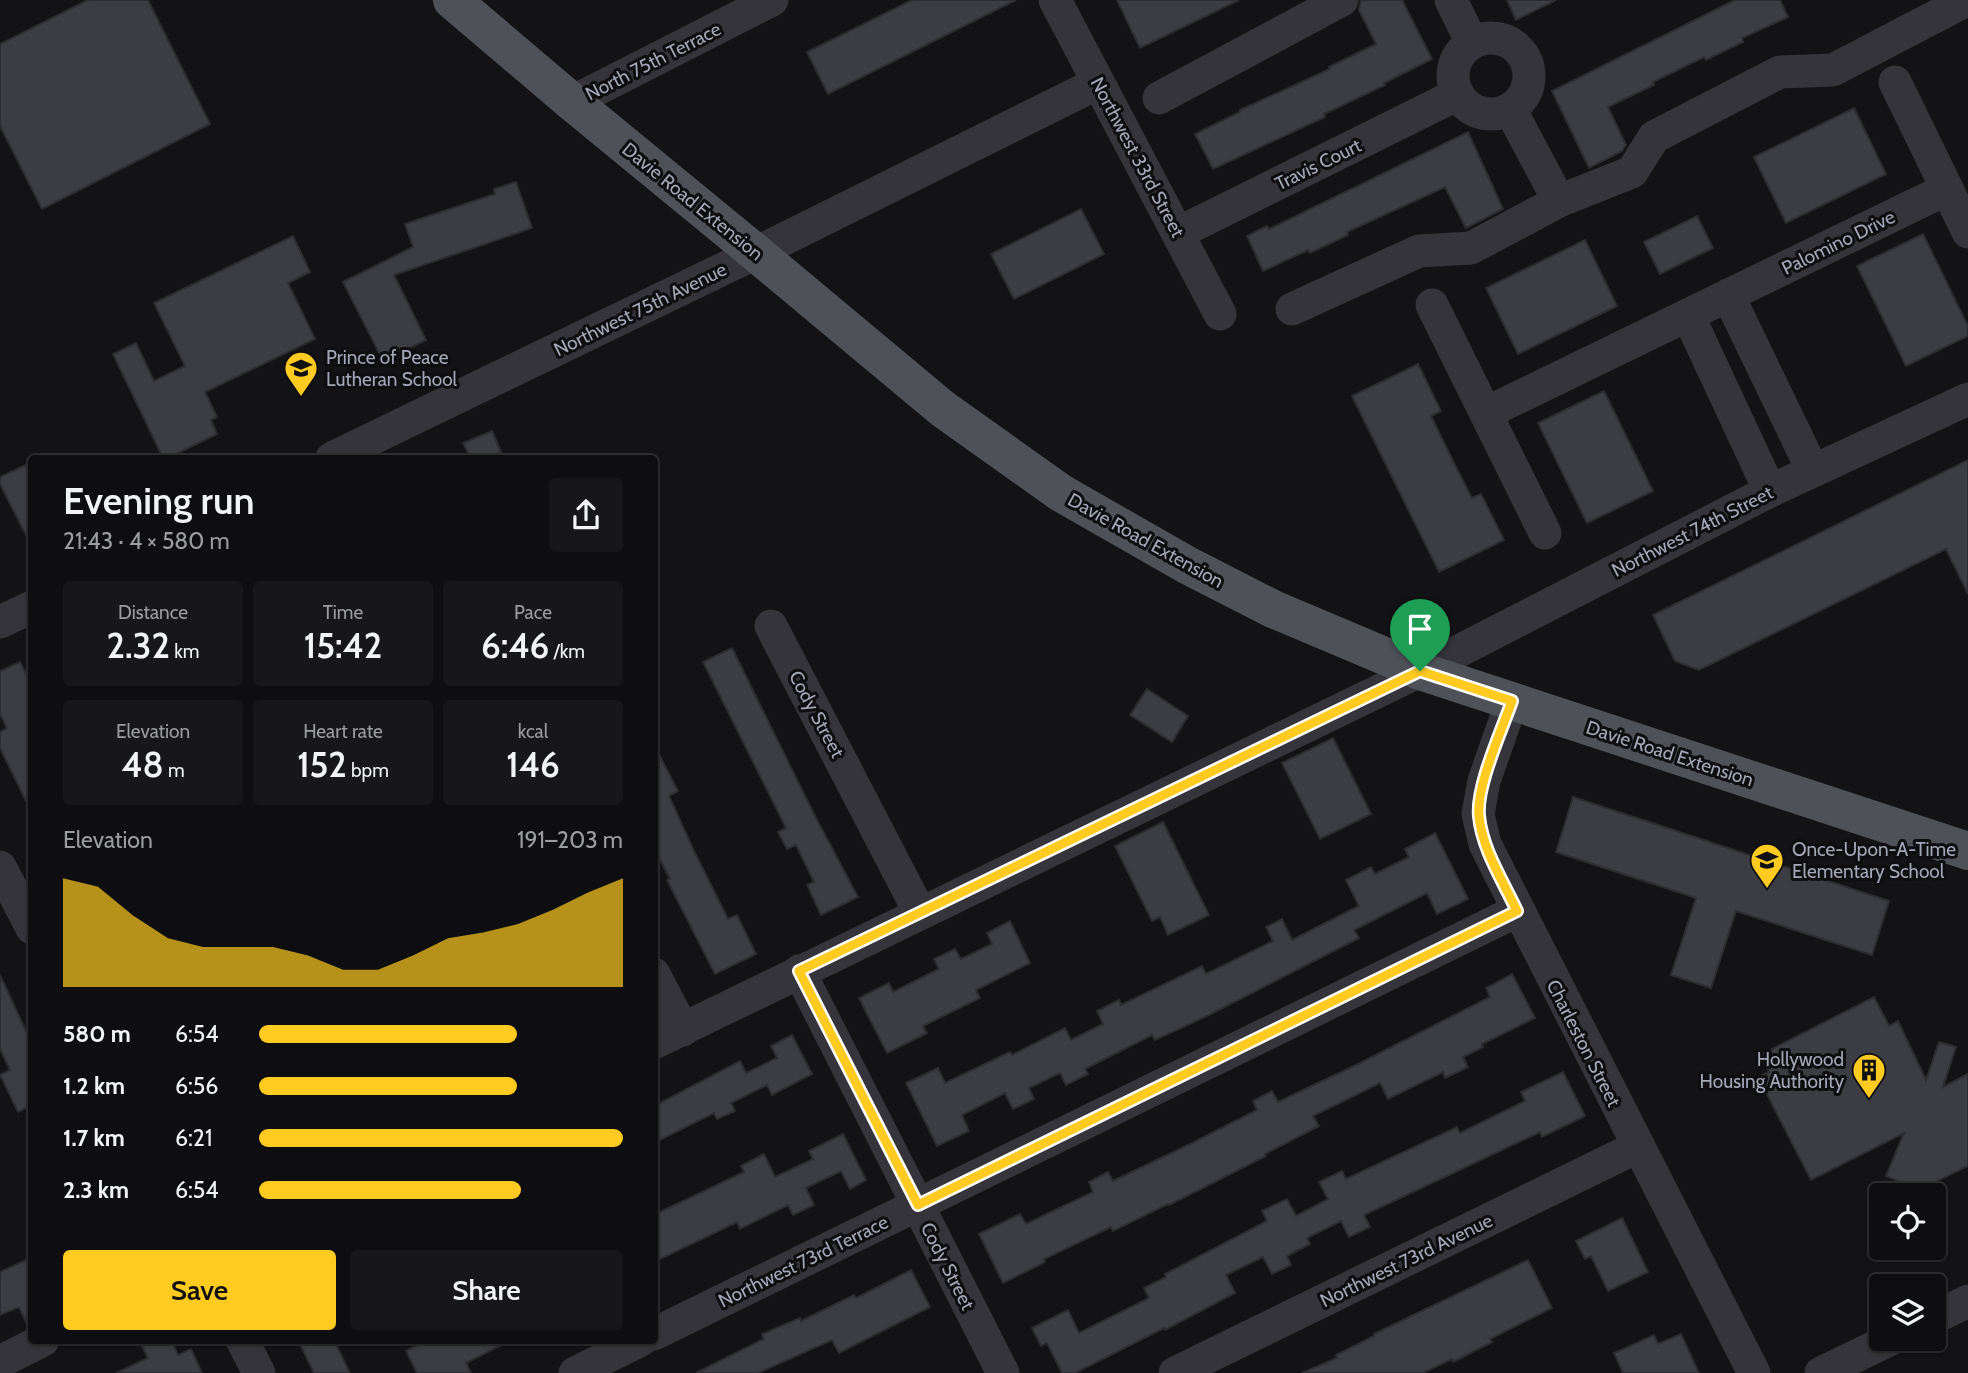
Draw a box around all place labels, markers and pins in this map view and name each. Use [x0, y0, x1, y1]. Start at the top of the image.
place label: Prince of Peace Lutheran School [326, 346, 458, 391]
school or university icon: Prince of Peace Lutheran School [282, 349, 320, 398]
pin [1390, 599, 1450, 671]
place label: Once-Upon-A-Time Elementary School [1792, 838, 1956, 883]
school or university icon: Once-Upon-A-Time Elementary School [1748, 841, 1786, 890]
place label: Hollywood Housing Authority [1700, 1048, 1844, 1093]
building icon: Hollywood Housing Authority [1850, 1051, 1888, 1100]

